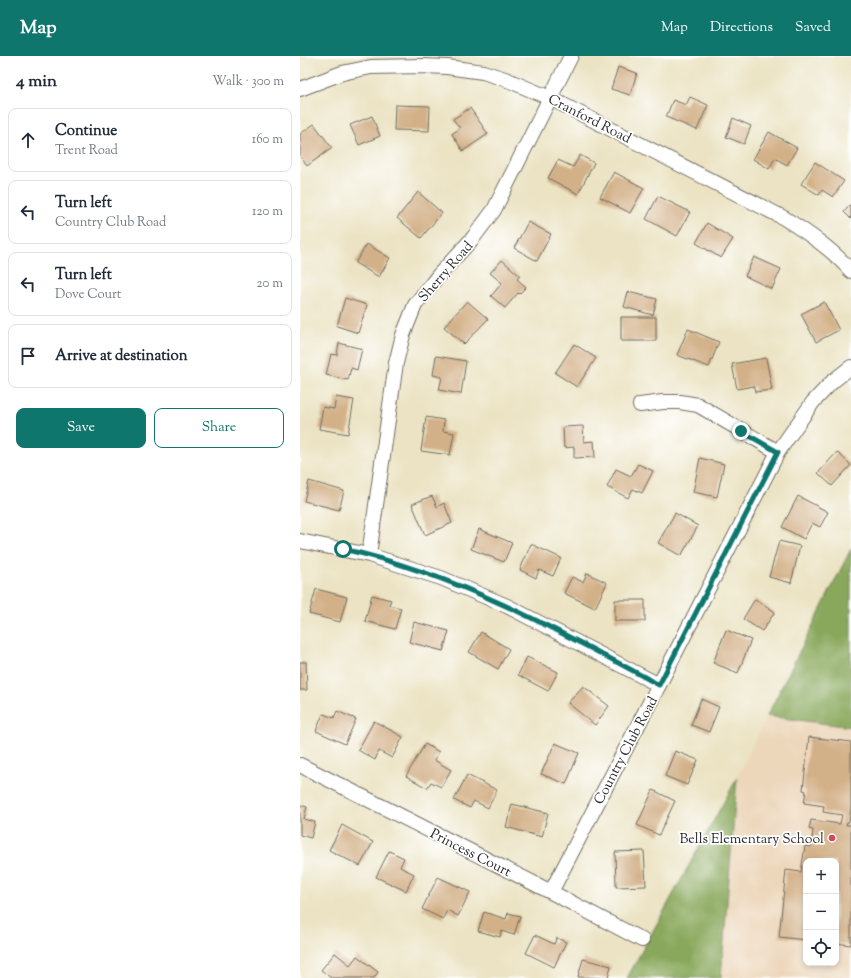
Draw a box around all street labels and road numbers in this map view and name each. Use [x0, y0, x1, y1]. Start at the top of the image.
street label: Cranford Road [544, 90, 634, 149]
street label: Sherry Road [414, 237, 479, 307]
street label: Country Club Road [590, 693, 664, 809]
street label: Princess Court [426, 825, 514, 883]

